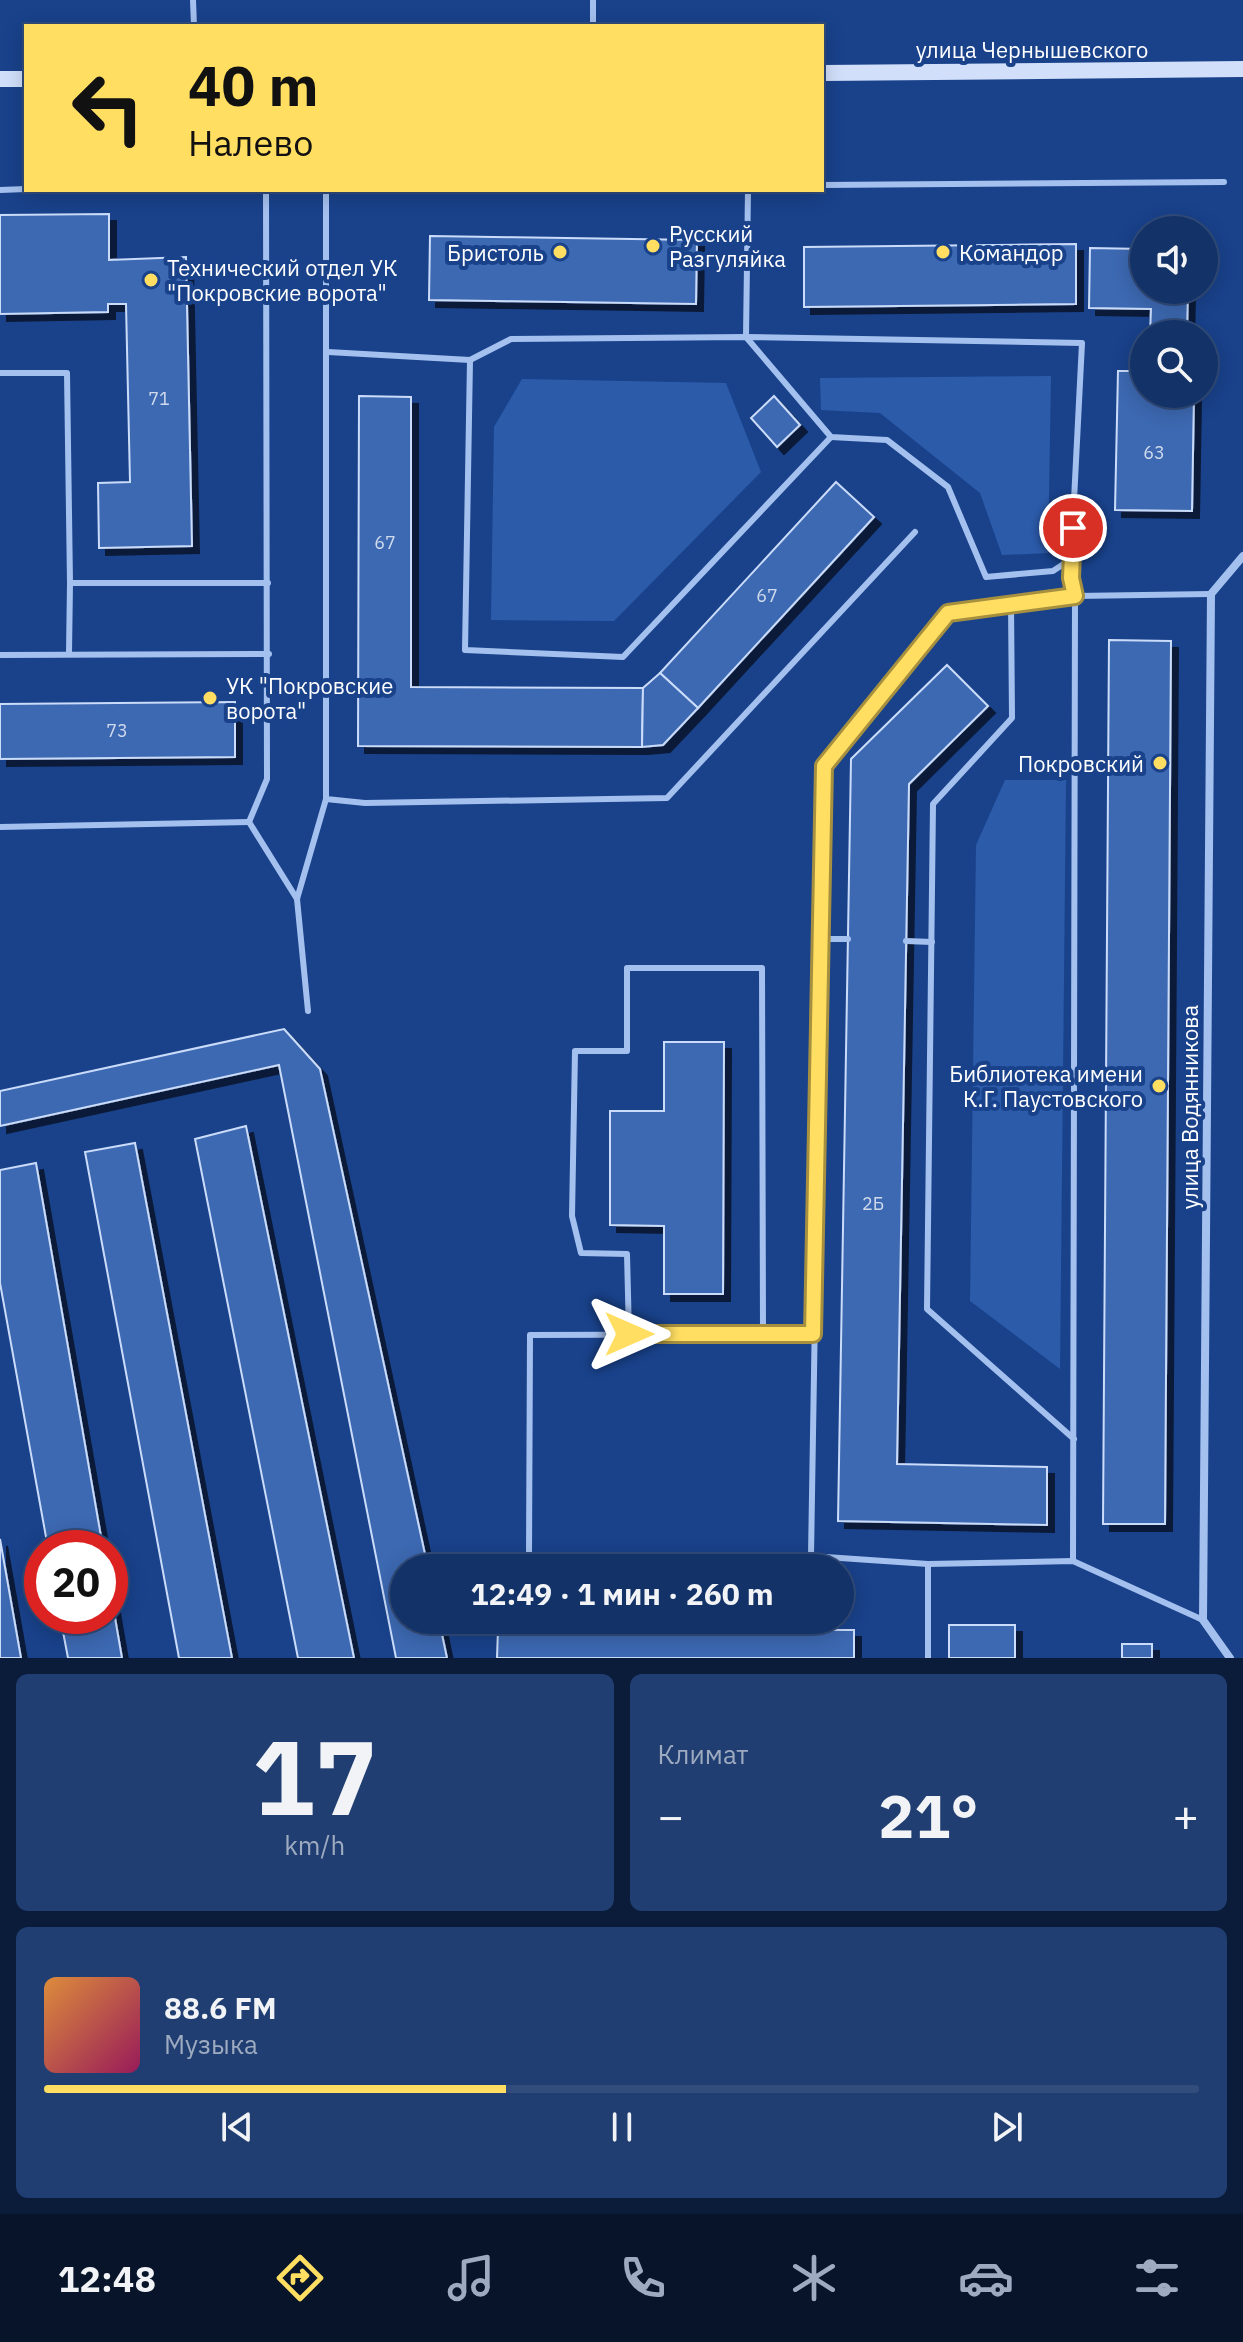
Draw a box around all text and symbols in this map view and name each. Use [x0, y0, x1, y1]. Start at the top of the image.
street label: улица Чернышевского [916, 35, 1148, 64]
text: 40 m [188, 49, 318, 121]
icon: left [56, 56, 160, 160]
text: Налево [188, 119, 313, 166]
map controls [1130, 216, 1218, 408]
button: sound [1130, 216, 1218, 304]
place label: Русский Разгуляйка [669, 219, 786, 273]
marker: Русский Разгуляйка [644, 237, 662, 255]
place label: Бристоль [447, 238, 544, 267]
place label: Командор [959, 238, 1064, 267]
marker: Бристоль [551, 243, 569, 261]
marker: Командор [934, 243, 952, 261]
place label: Технический отдел УК "Покровские ворота" [167, 253, 397, 307]
marker: Технический отдел УК "Покровские ворота" [142, 271, 160, 289]
button: search [1130, 320, 1218, 408]
house number: 71 [148, 387, 170, 410]
house number: 63 [1143, 441, 1165, 464]
pin [1039, 494, 1107, 562]
icon: arrive [1051, 506, 1095, 550]
house number: 67 [374, 531, 396, 554]
house number: 67 [756, 584, 778, 607]
place label: УК "Покровские ворота" [226, 671, 393, 725]
marker: УК "Покровские ворота" [201, 689, 219, 707]
house number: 73 [106, 719, 128, 742]
place label: Покровский [1018, 749, 1144, 778]
marker: Покровский [1151, 754, 1169, 772]
street label: улица Водянникова [1175, 1005, 1204, 1209]
place label: Библиотека имени К.Г. Паустовского [949, 1059, 1143, 1113]
marker: Библиотека имени К.Г. Паустовского [1150, 1077, 1168, 1095]
house number: 2Б [862, 1192, 884, 1215]
position arrow [587, 1292, 671, 1376]
speed limit sign: 20 [24, 1530, 128, 1634]
text: 12:49 · 1 мин · 260 m [470, 1574, 774, 1613]
text: 17 [252, 1708, 377, 1844]
text: Климат [658, 1737, 749, 1771]
text: 21° [878, 1776, 978, 1855]
text: − [658, 1787, 684, 1844]
text: + [1173, 1787, 1199, 1844]
text: km/h [284, 1828, 345, 1862]
text: 88.6 FM [164, 1988, 277, 2027]
text: Музыка [164, 2027, 258, 2061]
icon: previous [215, 2105, 259, 2149]
icon: pause [600, 2105, 644, 2149]
icon: next [985, 2105, 1029, 2149]
icon: directions [272, 2250, 328, 2306]
icon: music [443, 2250, 499, 2306]
icon: phone [615, 2250, 671, 2306]
icon: climate [786, 2250, 842, 2306]
icon: car [958, 2250, 1014, 2306]
icon: filters [1129, 2250, 1185, 2306]
text: 12:48 [58, 2255, 156, 2302]

